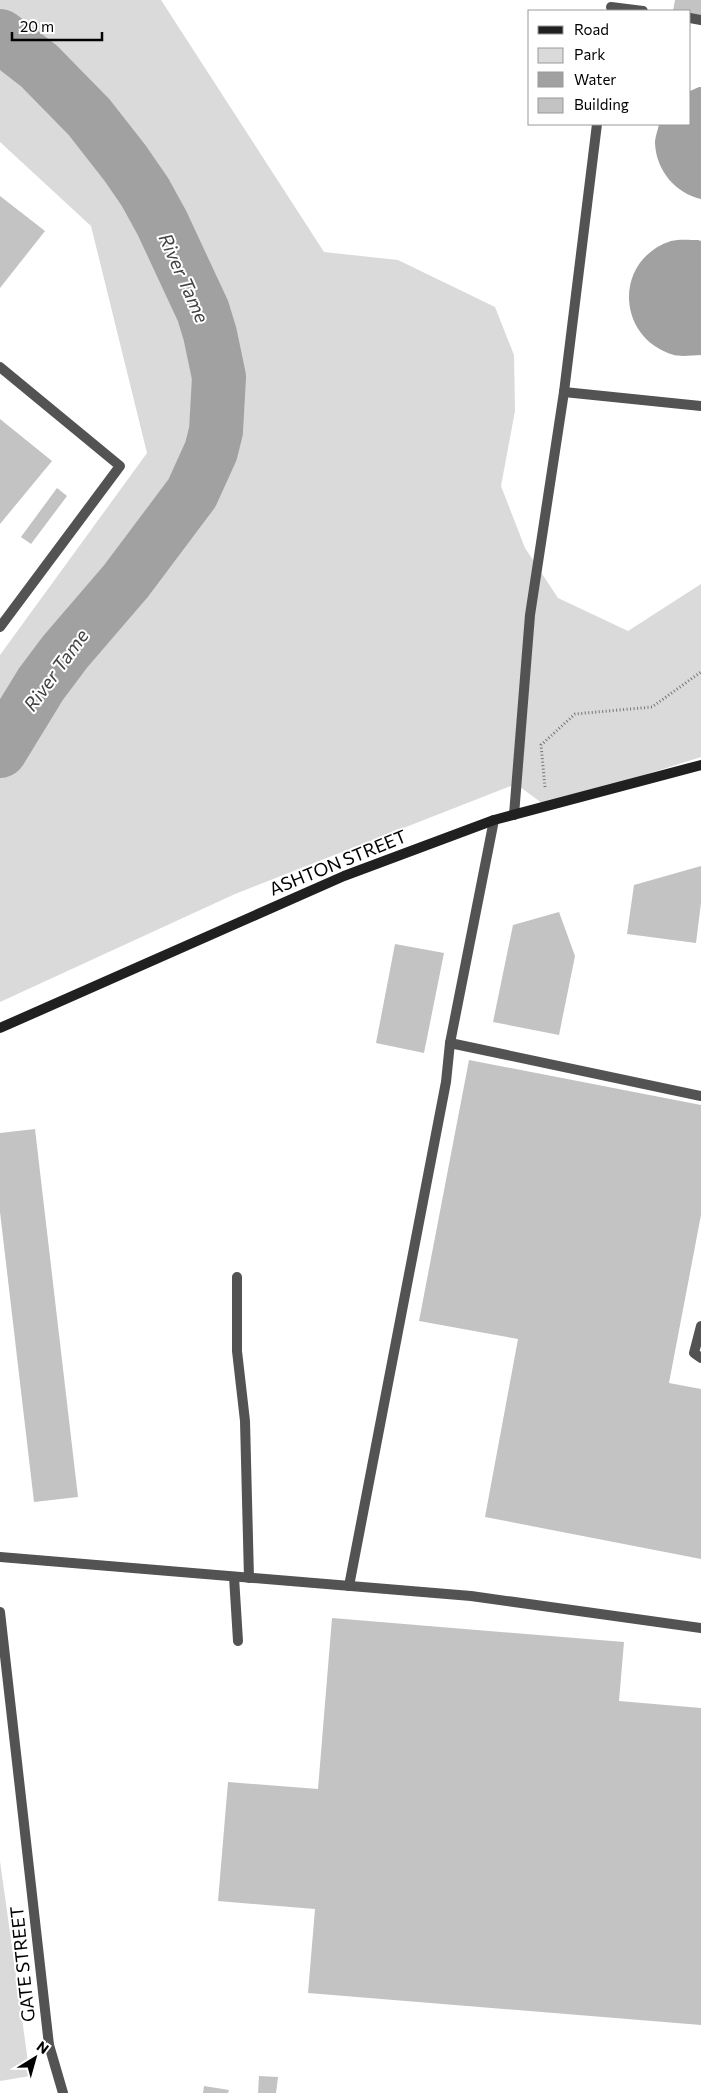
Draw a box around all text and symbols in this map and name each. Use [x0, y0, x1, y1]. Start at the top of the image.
scale bar [12, 10, 102, 42]
legend [528, 10, 691, 125]
text: 20 m [20, 17, 54, 35]
text: Road [574, 20, 609, 38]
text: Park [574, 45, 605, 63]
text: Water [574, 70, 616, 88]
text: Building [574, 95, 629, 113]
water label: River Tame [155, 229, 214, 326]
water label: River Tame [18, 624, 93, 715]
street label: ASHTON STREET [266, 825, 409, 900]
street label: GATE STREET [5, 1905, 39, 2023]
north arrow [10, 2033, 60, 2083]
text: N [34, 2037, 52, 2057]

